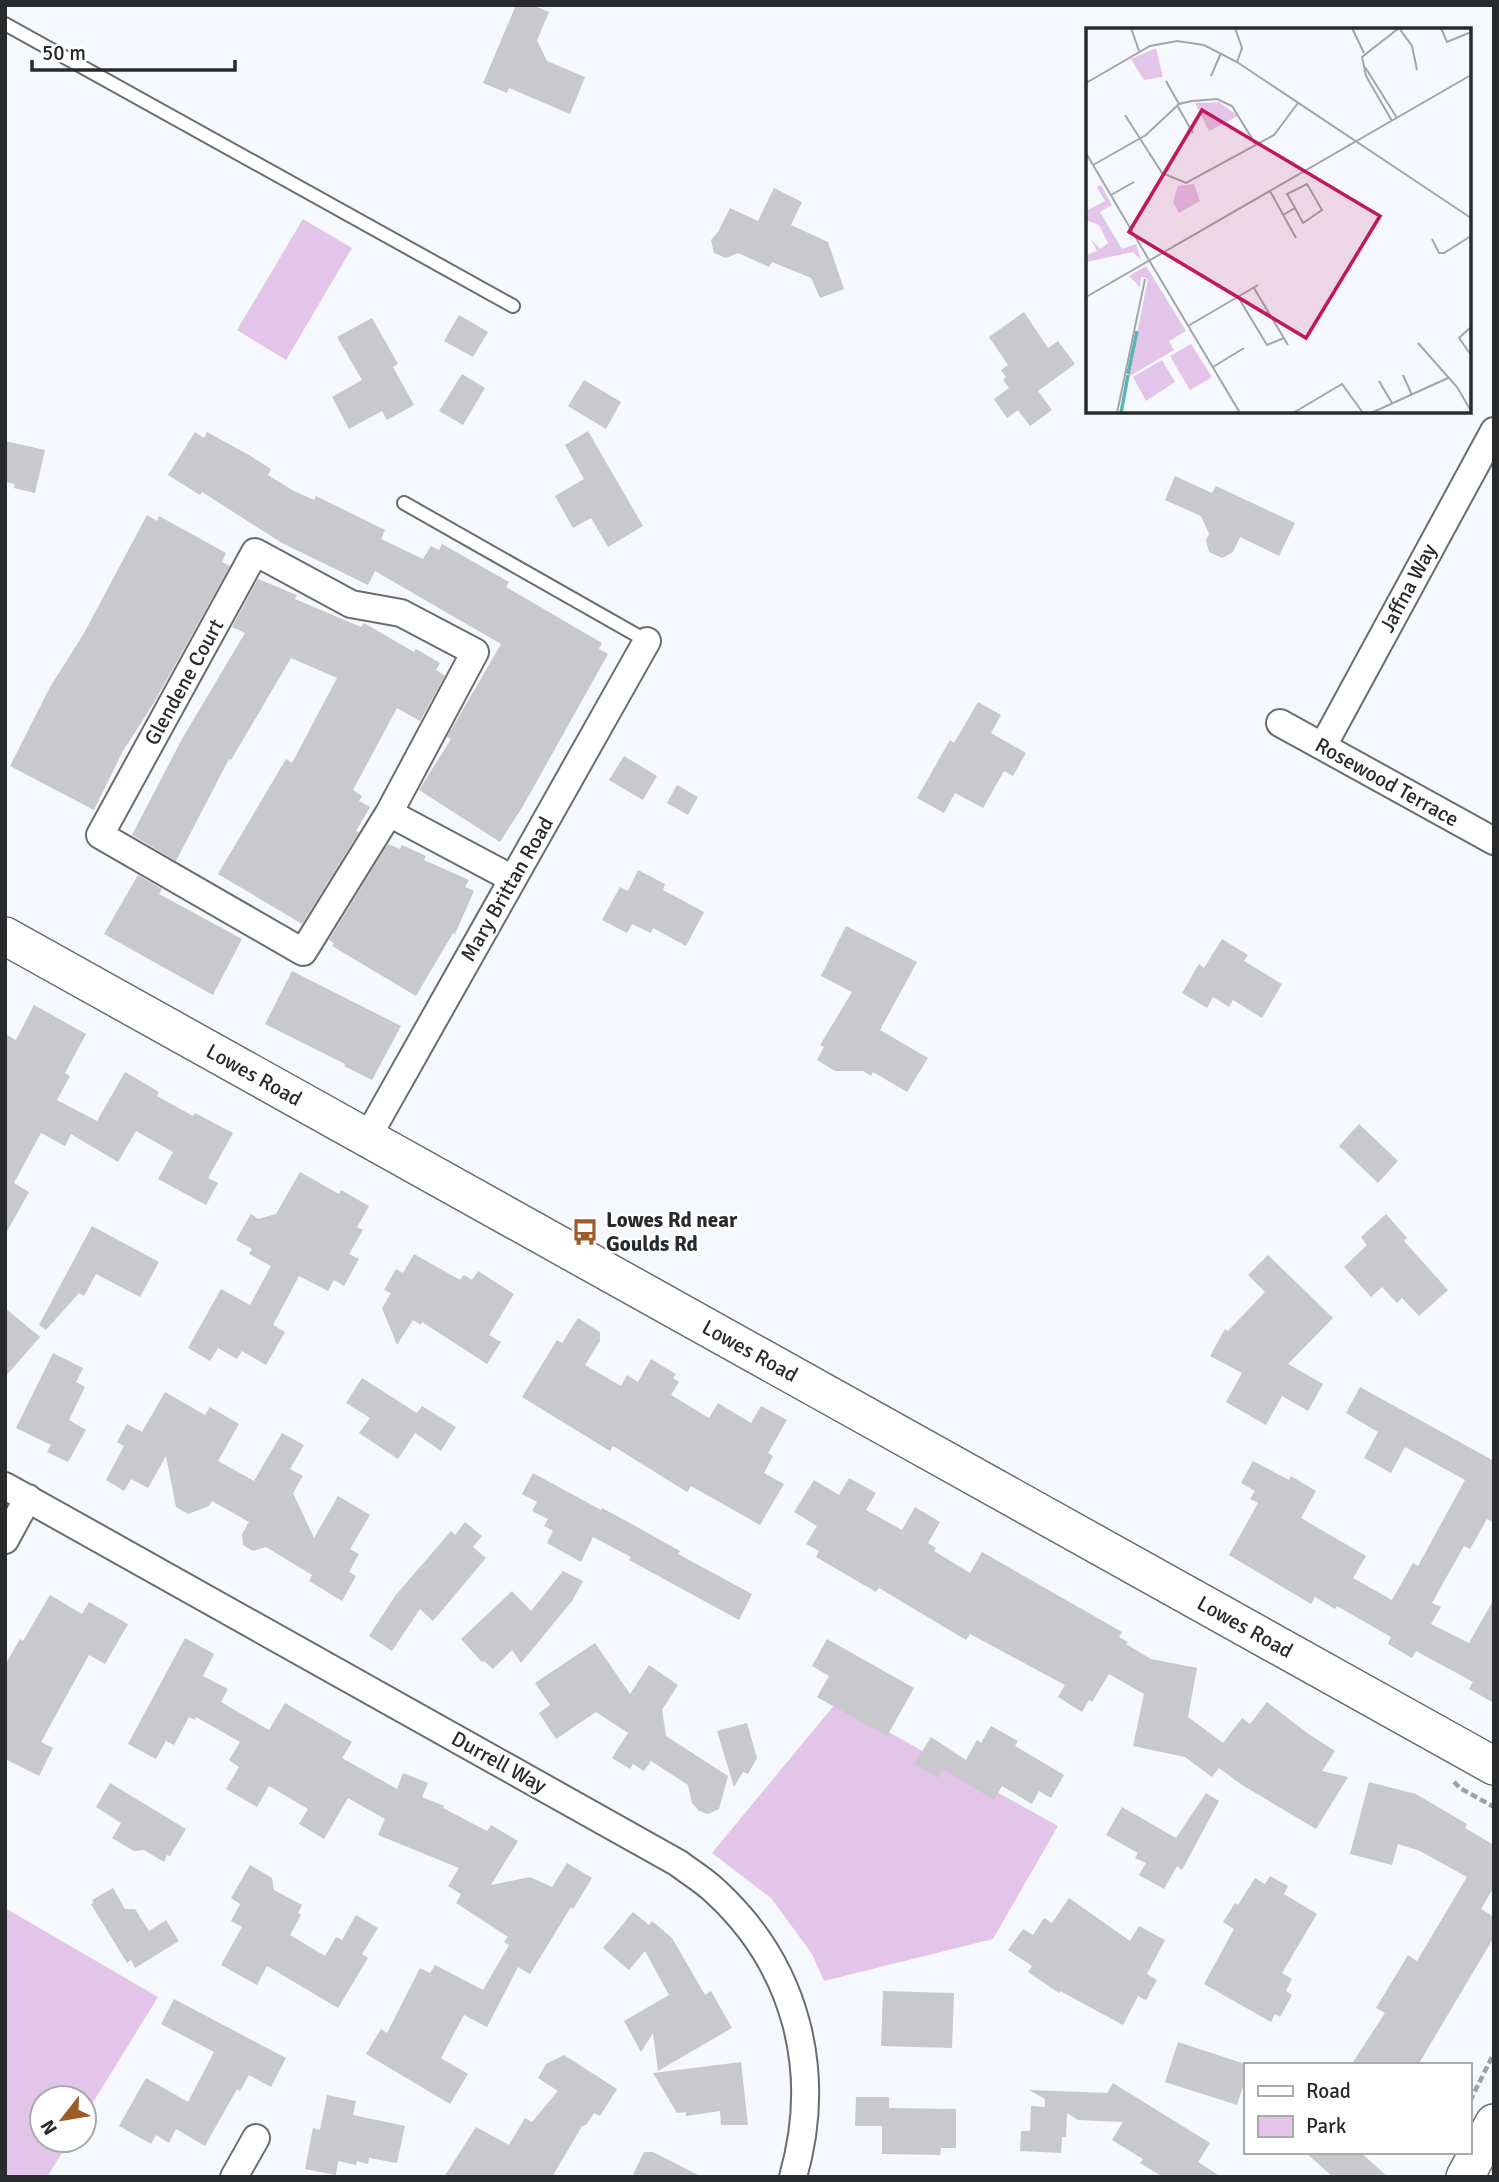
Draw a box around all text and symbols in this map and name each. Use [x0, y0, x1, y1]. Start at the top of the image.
scale bar [32, 28, 234, 72]
inset map [1086, 28, 1471, 413]
text: 50 m [42, 40, 86, 66]
street label: Jaffna Way [1374, 539, 1442, 637]
street label: Glendene Court [139, 614, 229, 750]
street label: Rosewood Terrace [1311, 732, 1463, 832]
street label: Mary Brittan Road [455, 812, 559, 966]
street label: Lowes Road [202, 1038, 306, 1112]
place label: Lowes Rd near Goulds Rd [606, 1207, 738, 1257]
bus stop icon: Lowes Rd near Goulds Rd [570, 1217, 600, 1247]
street label: Lowes Road [698, 1314, 802, 1388]
street label: Lowes Road [1193, 1590, 1297, 1664]
street label: Durrell Way [447, 1725, 551, 1799]
legend [1244, 2063, 1471, 2154]
text: Road [1306, 2078, 1351, 2104]
north arrow [28, 2084, 98, 2154]
text: Park [1306, 2113, 1347, 2139]
text: N [36, 2115, 63, 2139]

